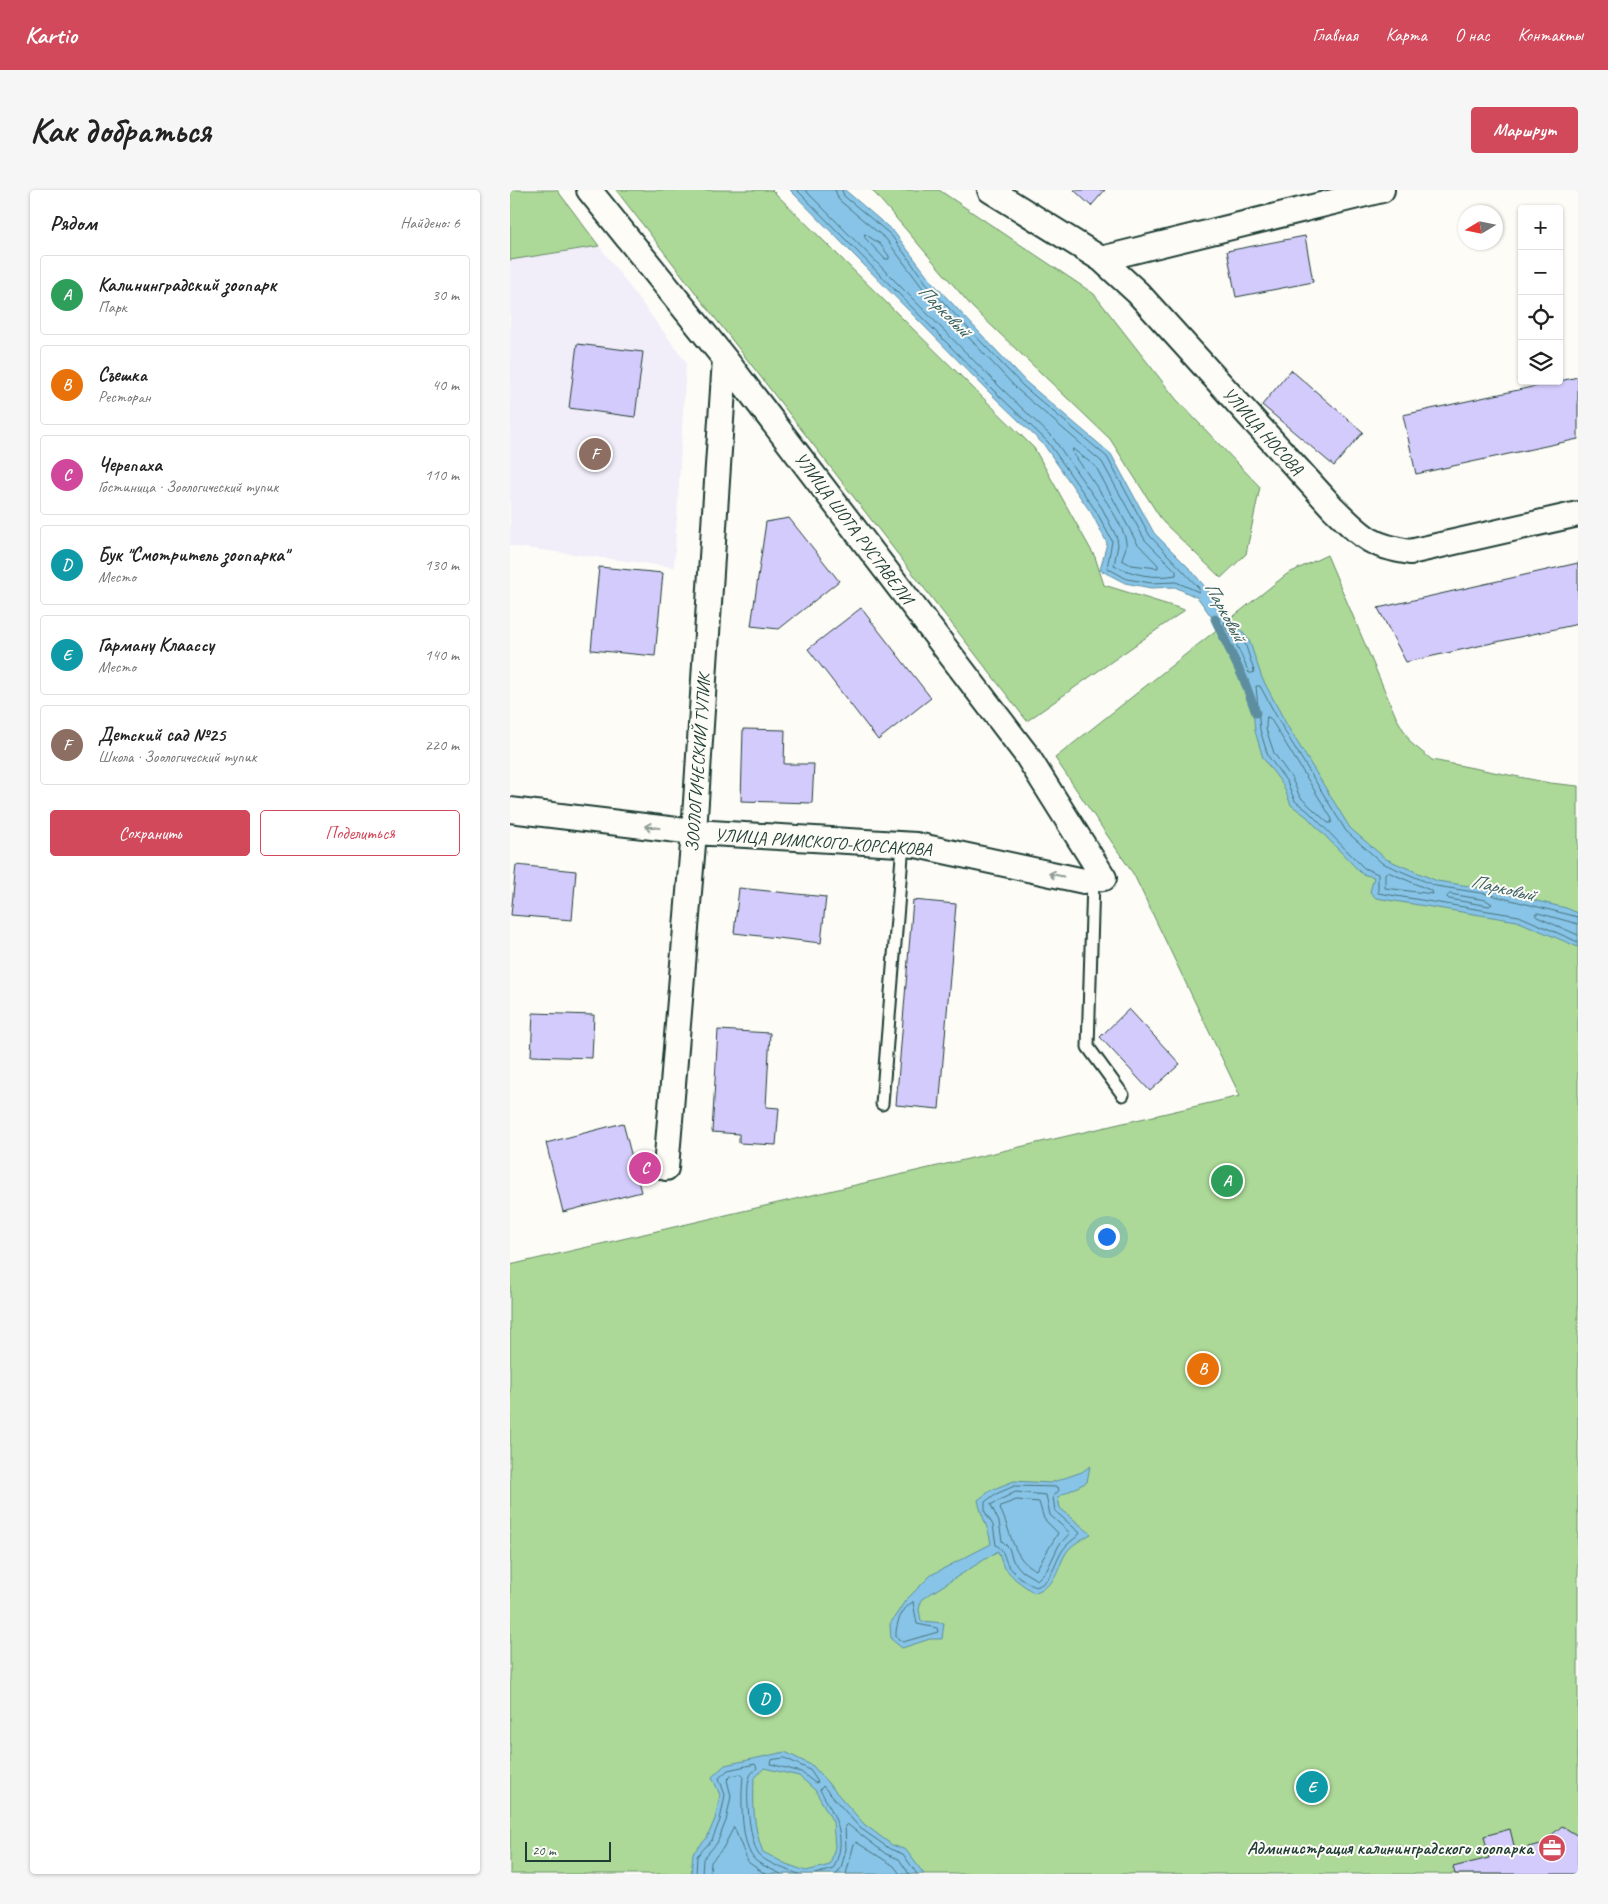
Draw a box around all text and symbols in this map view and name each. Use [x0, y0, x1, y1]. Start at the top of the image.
text: Kartio [25, 20, 77, 50]
text: Главная [1313, 24, 1358, 46]
text: Карта [1386, 24, 1427, 46]
text: О нас [1455, 24, 1490, 46]
text: Контакты [1518, 24, 1583, 46]
button: Маршрут [1471, 107, 1578, 153]
text: Как добраться [30, 108, 211, 153]
north arrow [1458, 205, 1503, 250]
map controls [1518, 205, 1563, 385]
button: + [1518, 205, 1563, 250]
text: Рядом [50, 210, 97, 236]
text: Найдено: 6 [400, 213, 460, 233]
button: − [1518, 250, 1563, 295]
text: Калининградский зоопарк [98, 273, 276, 297]
water label: Парковый [913, 279, 978, 345]
text: A [63, 285, 71, 305]
text: 30 m [432, 285, 459, 305]
button: locate [1518, 295, 1563, 340]
text: Парк [98, 297, 127, 317]
button: layers [1518, 340, 1563, 385]
text: Съешка [98, 363, 147, 387]
text: B [63, 375, 71, 395]
text: 40 m [432, 375, 459, 395]
street label: УЛИЦА НОСОВА [1218, 383, 1309, 480]
text: Ресторан [98, 387, 151, 407]
pin: F [579, 435, 611, 473]
street label: УЛИЦА ШОТА РУСТАВЕЛИ [790, 448, 920, 611]
text: Черепаха [98, 453, 162, 477]
text: C [63, 465, 71, 485]
text: 110 m [425, 465, 459, 485]
text: Гостиница · Зоологический тупик [98, 477, 278, 497]
text: Бук "Смотритель зоопарка" [98, 543, 288, 567]
text: D [62, 555, 72, 575]
text: 130 m [425, 555, 459, 575]
text: Место [98, 567, 136, 587]
water label: Парковый [1199, 578, 1253, 649]
text: Гарману Клаассу [98, 633, 214, 657]
text: E [63, 645, 71, 665]
text: 140 m [425, 645, 459, 665]
text: Место [98, 657, 136, 677]
street label: ЗООЛОГИЧЕСКИЙ ТУПИК [681, 670, 715, 853]
text: Детский сад №25 [98, 723, 225, 747]
text: F [63, 735, 71, 755]
text: 220 m [425, 735, 459, 755]
text: Школа · Зоологический тупик [98, 747, 257, 767]
button: Сохранить [50, 810, 250, 856]
button: Поделиться [260, 810, 460, 856]
one-way arrow [645, 822, 661, 832]
street label: УЛИЦА РИМСКОГО-КОРСАКОВА [714, 823, 933, 861]
water label: Парковый [1469, 869, 1541, 908]
one-way arrow [1048, 870, 1064, 879]
pin: C [629, 1149, 661, 1187]
pin: A [1211, 1162, 1243, 1200]
your location [1094, 1224, 1120, 1250]
pin: B [1187, 1350, 1219, 1388]
pin: D [749, 1680, 781, 1718]
pin: E [1296, 1768, 1328, 1806]
office icon: Администрация калининградского зоопарка [1537, 1833, 1567, 1863]
place label: Администрация калининградского зоопарка [1247, 1837, 1535, 1859]
scale bar [525, 1839, 611, 1862]
text: 20 m [532, 1842, 556, 1859]

